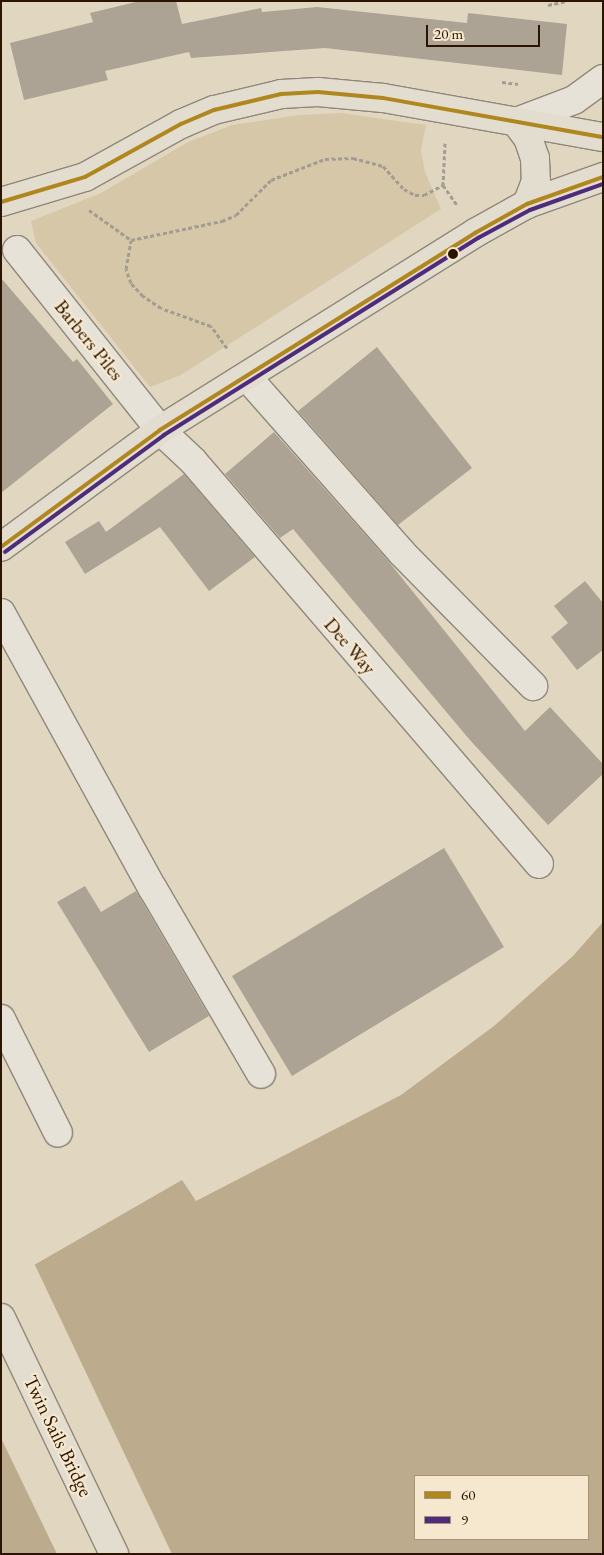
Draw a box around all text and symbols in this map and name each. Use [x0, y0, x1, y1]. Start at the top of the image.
scale bar [429, 15, 543, 47]
text: 20 m [434, 24, 463, 43]
unlabelled marker [448, 249, 458, 259]
street label: Barbers Piles [49, 295, 129, 385]
street label: Dee Way [319, 613, 381, 679]
street label: Twin Sails Bridge [18, 1371, 98, 1501]
legend [414, 1475, 589, 1540]
text: 60 [461, 1485, 475, 1504]
text: 9 [461, 1510, 468, 1529]

